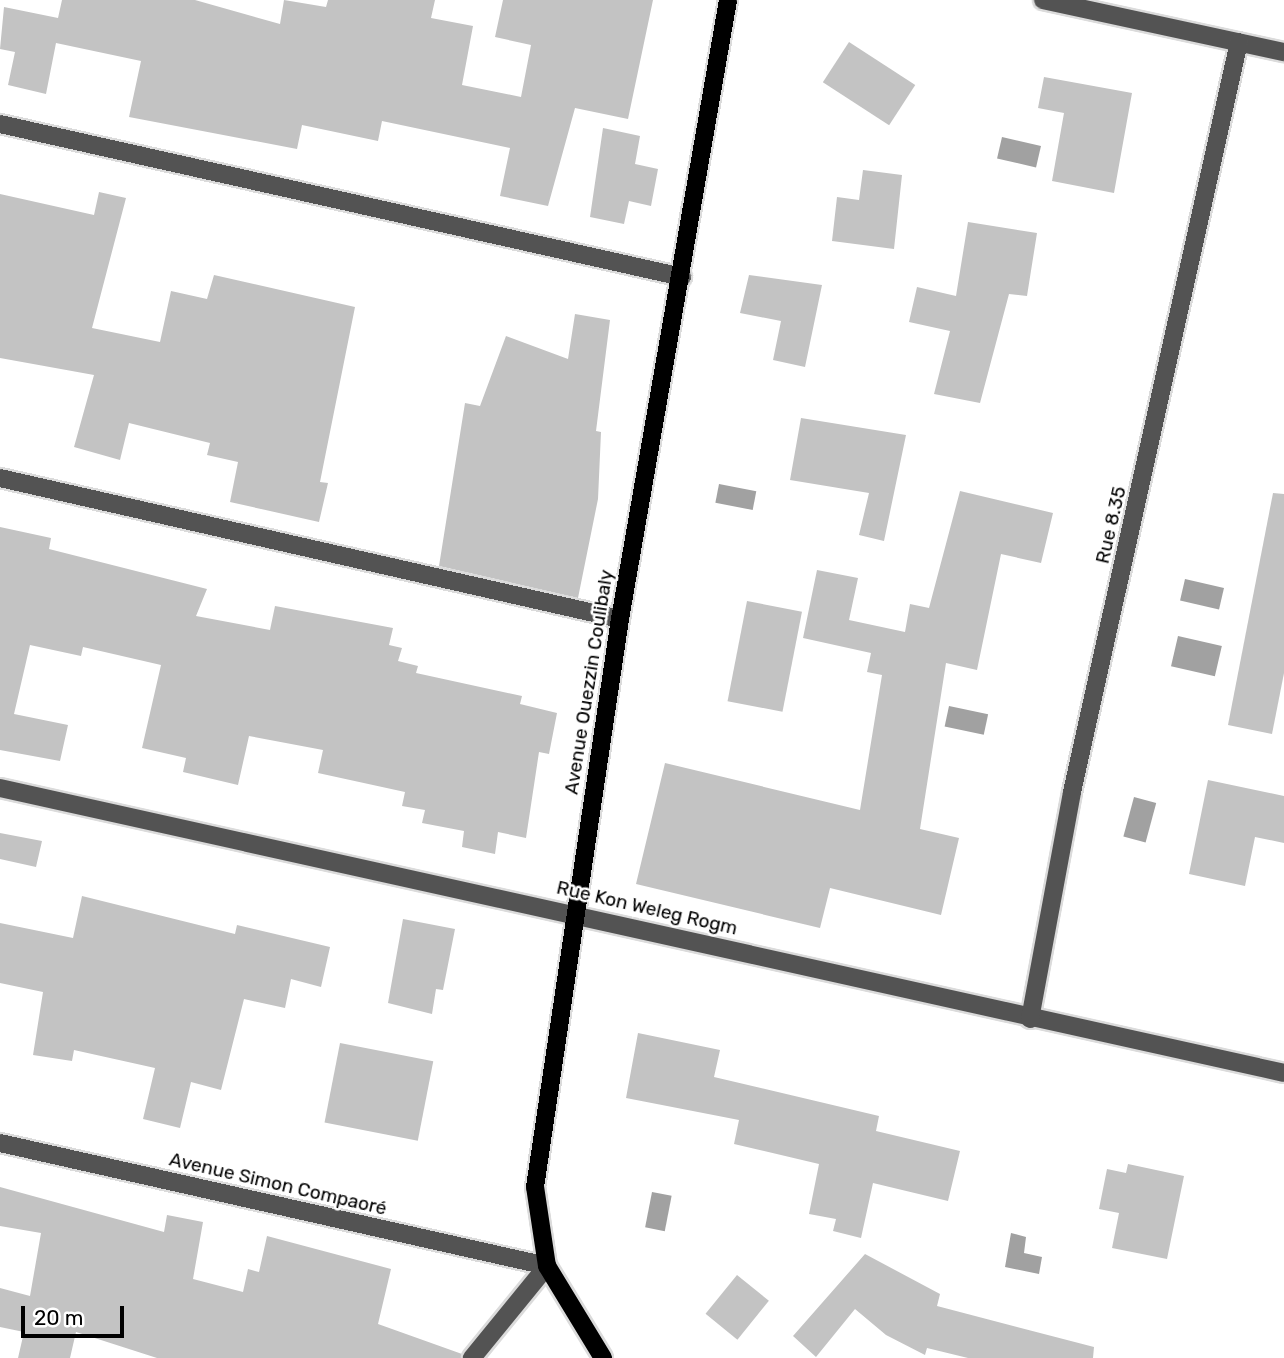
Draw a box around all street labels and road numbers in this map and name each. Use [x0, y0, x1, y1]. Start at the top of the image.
street label: Rue 8.35 [1091, 484, 1131, 566]
street label: Avenue Ouezzin Coulibaly [560, 568, 618, 796]
street label: Rue Kon Weleg Rogm [554, 876, 740, 940]
street label: Avenue Simon Compaoré [167, 1148, 389, 1220]

